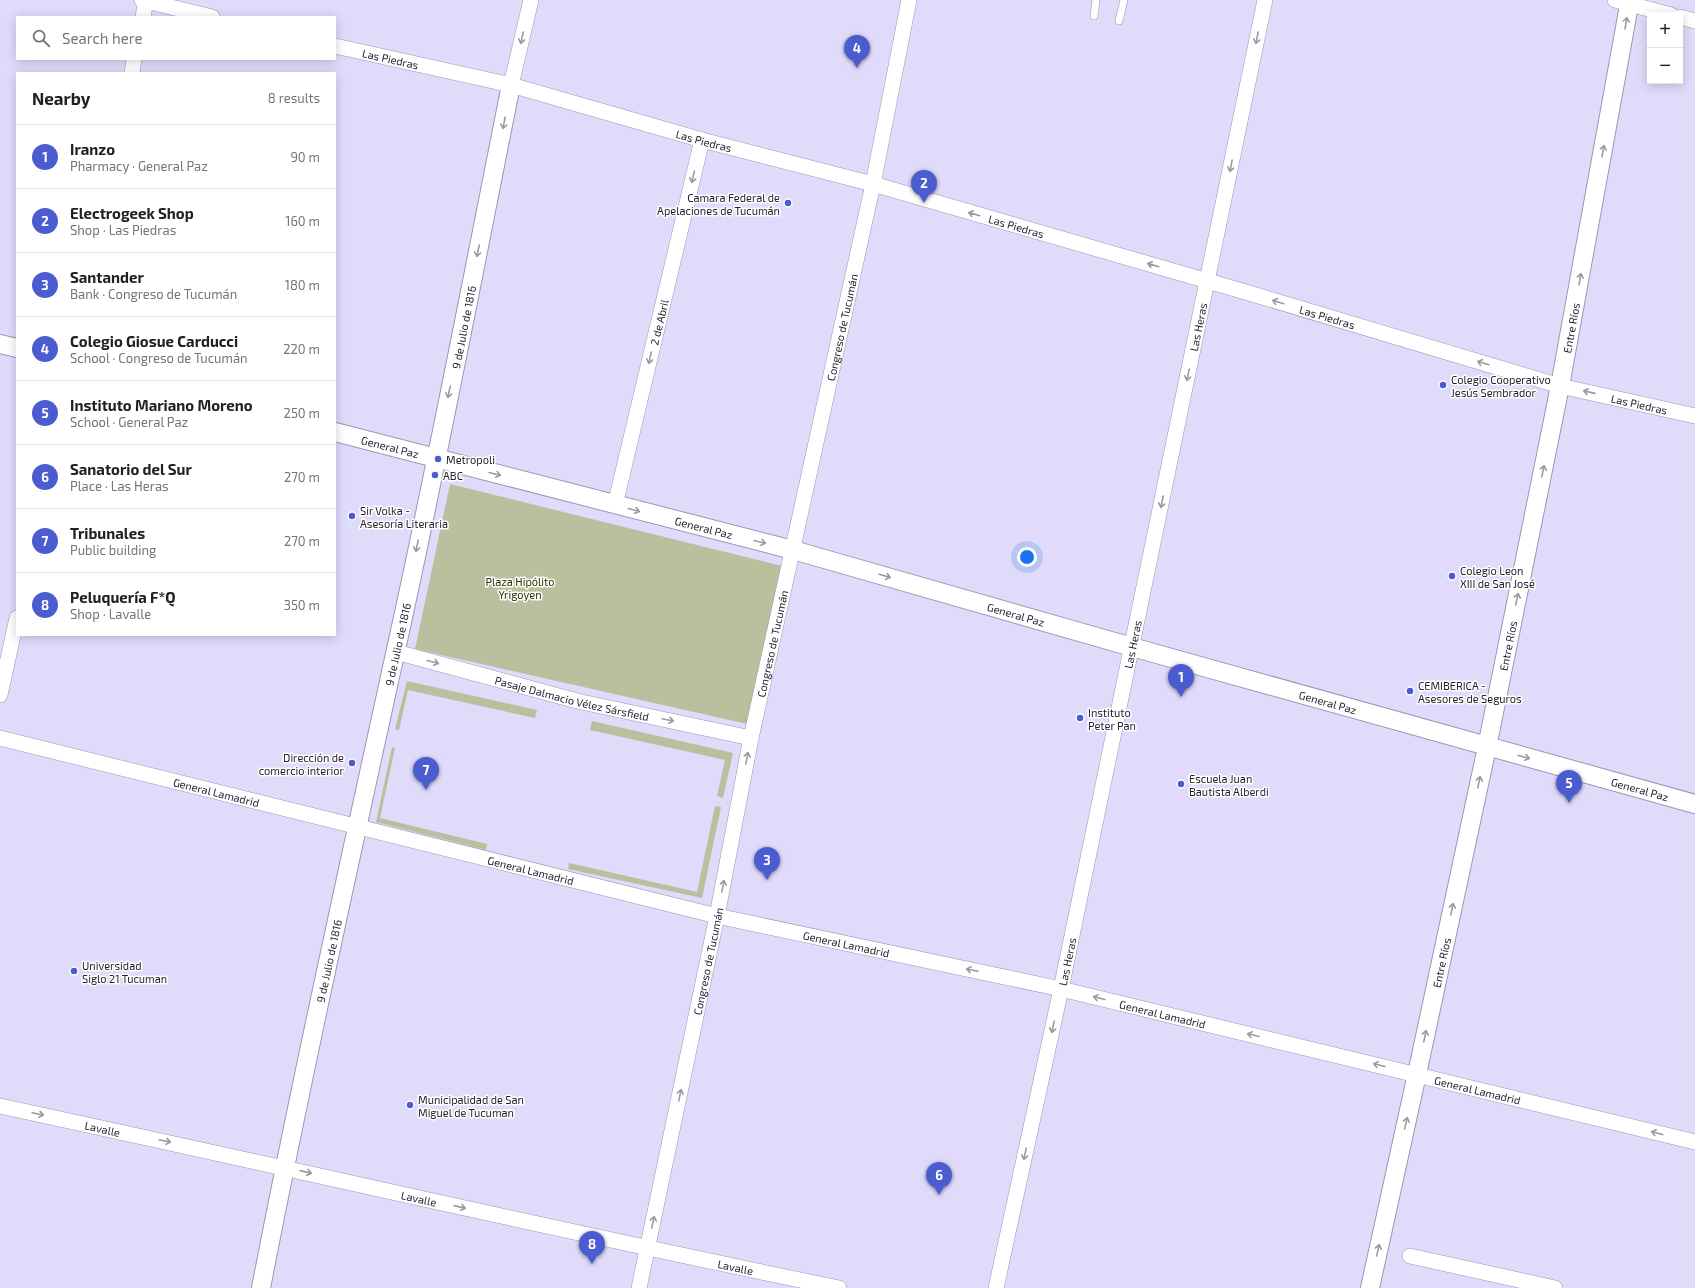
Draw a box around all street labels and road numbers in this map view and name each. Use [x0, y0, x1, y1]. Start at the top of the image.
street label: Las Piedras [361, 46, 420, 71]
street label: Las Piedras [675, 126, 734, 154]
street label: Las Piedras [987, 211, 1046, 240]
street label: Congreso de Tucumán [823, 272, 860, 382]
street label: 9 de Julio de 1816 [448, 284, 478, 370]
street label: 2 de Abril [647, 297, 670, 346]
street label: Las Heras [1186, 301, 1209, 352]
street label: Entre Ríos [1560, 301, 1582, 354]
street label: Las Piedras [1298, 302, 1357, 331]
street label: Las Piedras [1610, 391, 1669, 416]
street label: General Paz [360, 433, 421, 460]
street label: General Paz [674, 513, 735, 541]
street label: Congreso de Tucumán [754, 589, 790, 698]
street label: General Paz [986, 599, 1047, 628]
street label: 9 de Julio de 1816 [382, 602, 413, 687]
street label: Las Heras [1121, 618, 1144, 670]
street label: Entre Ríos [1496, 619, 1519, 672]
street label: Pasaje Dalmacio Vélez Sársfield [494, 673, 650, 723]
street label: General Paz [1298, 687, 1359, 716]
street label: General Paz [1610, 774, 1671, 803]
street label: General Lamadrid [172, 775, 261, 809]
street label: General Lamadrid [486, 853, 575, 887]
street label: Congreso de Tucumán [690, 906, 725, 1016]
street label: 9 de Julio de 1816 [313, 918, 343, 1003]
street label: General Lamadrid [802, 928, 891, 959]
street label: Las Heras [1055, 936, 1078, 987]
street label: Entre Ríos [1429, 936, 1453, 989]
street label: General Lamadrid [1118, 997, 1207, 1030]
street label: General Lamadrid [1433, 1073, 1522, 1106]
street label: Lavalle [84, 1118, 122, 1138]
street label: Lavalle [400, 1188, 438, 1208]
street label: Lavalle [717, 1257, 755, 1277]

